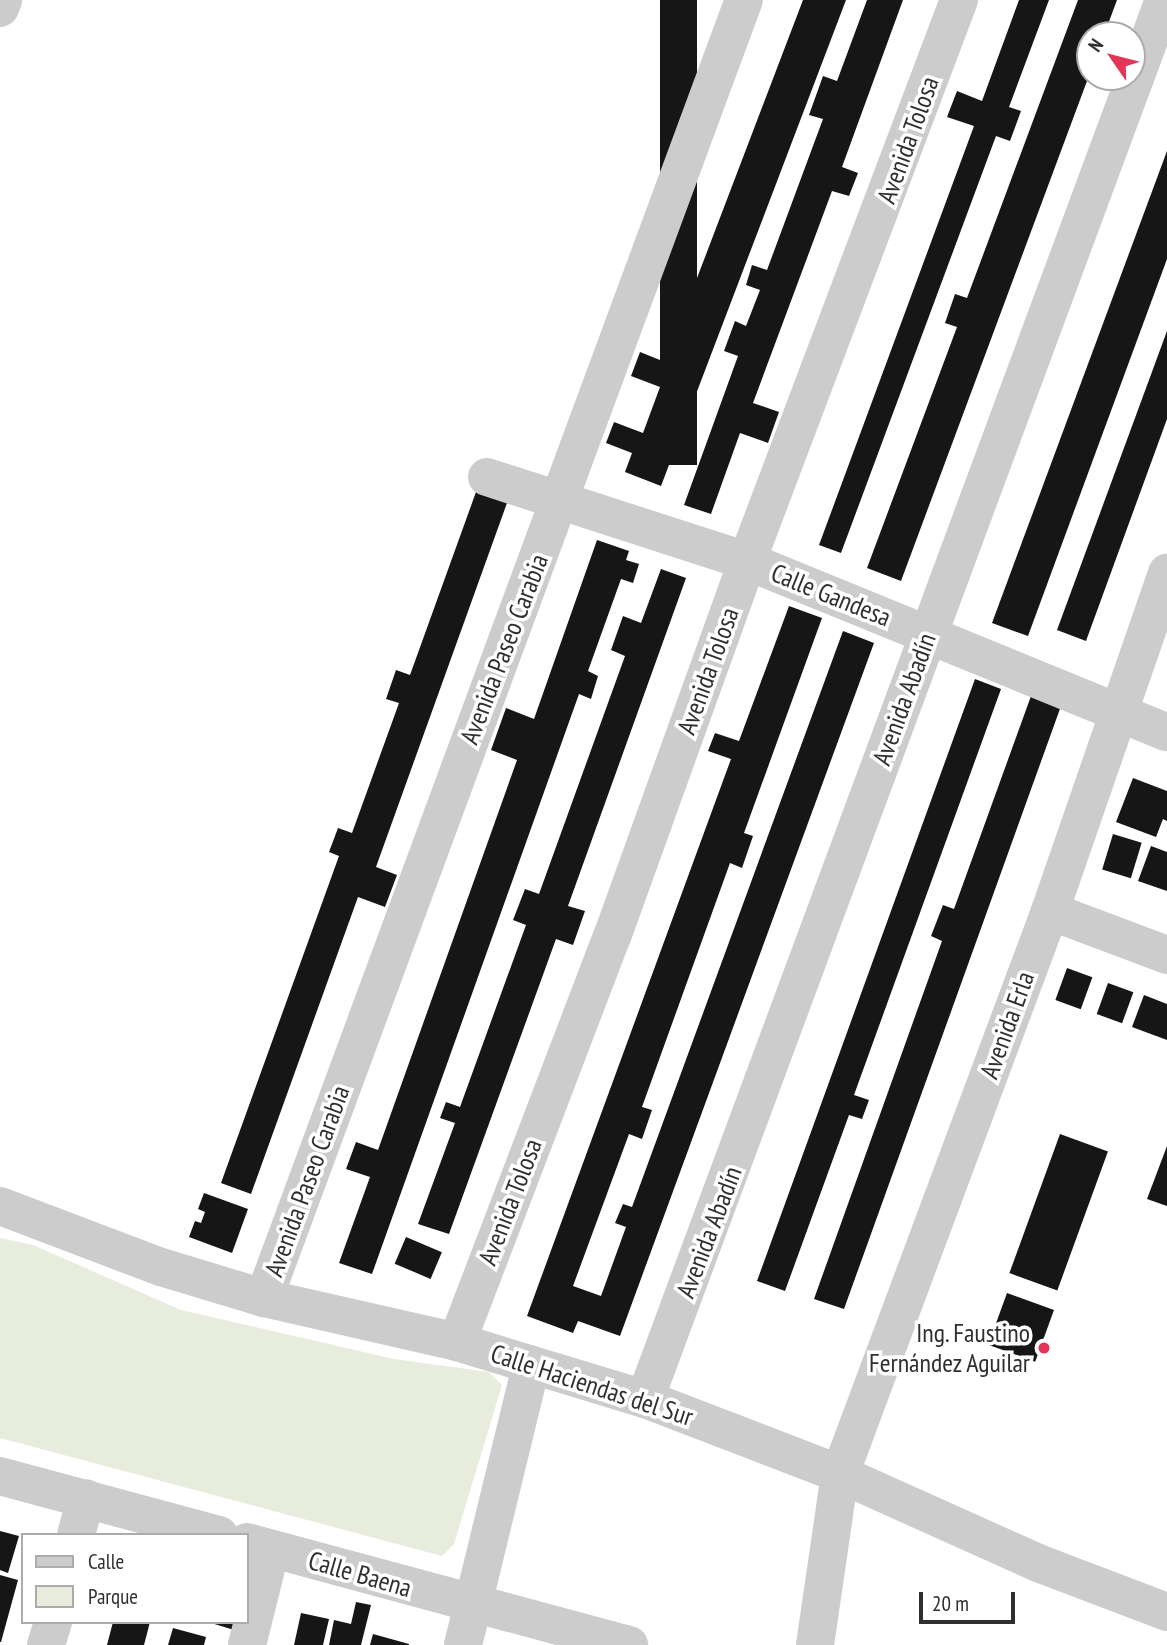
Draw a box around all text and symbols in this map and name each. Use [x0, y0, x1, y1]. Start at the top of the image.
north arrow [1076, 21, 1146, 91]
text: N [1083, 34, 1108, 56]
street label: Avenida Tolosa [871, 72, 945, 208]
street label: Avenida Paseo Carabia [453, 550, 555, 748]
street label: Calle Gandesa [767, 557, 895, 633]
street label: Avenida Tolosa [671, 603, 745, 739]
street label: Avenida Abadín [866, 628, 942, 770]
street label: Avenida Erla [973, 967, 1041, 1083]
street label: Avenida Paseo Carabia [258, 1081, 356, 1281]
street label: Avenida Tolosa [472, 1134, 548, 1270]
street label: Avenida Abadín [670, 1162, 748, 1302]
place label: Ing. Faustino Fernández Aguilar [868, 1317, 1030, 1378]
street label: Calle Haciendas del Sur [487, 1338, 697, 1432]
marker: Ing. Faustino Fernández Aguilar [1036, 1340, 1052, 1356]
legend [21, 1533, 248, 1624]
street label: Calle Baena [305, 1544, 415, 1604]
text: Calle [88, 1548, 124, 1575]
scale bar [922, 1578, 1018, 1622]
text: Parque [88, 1583, 138, 1610]
text: 20 m [932, 1590, 969, 1617]

